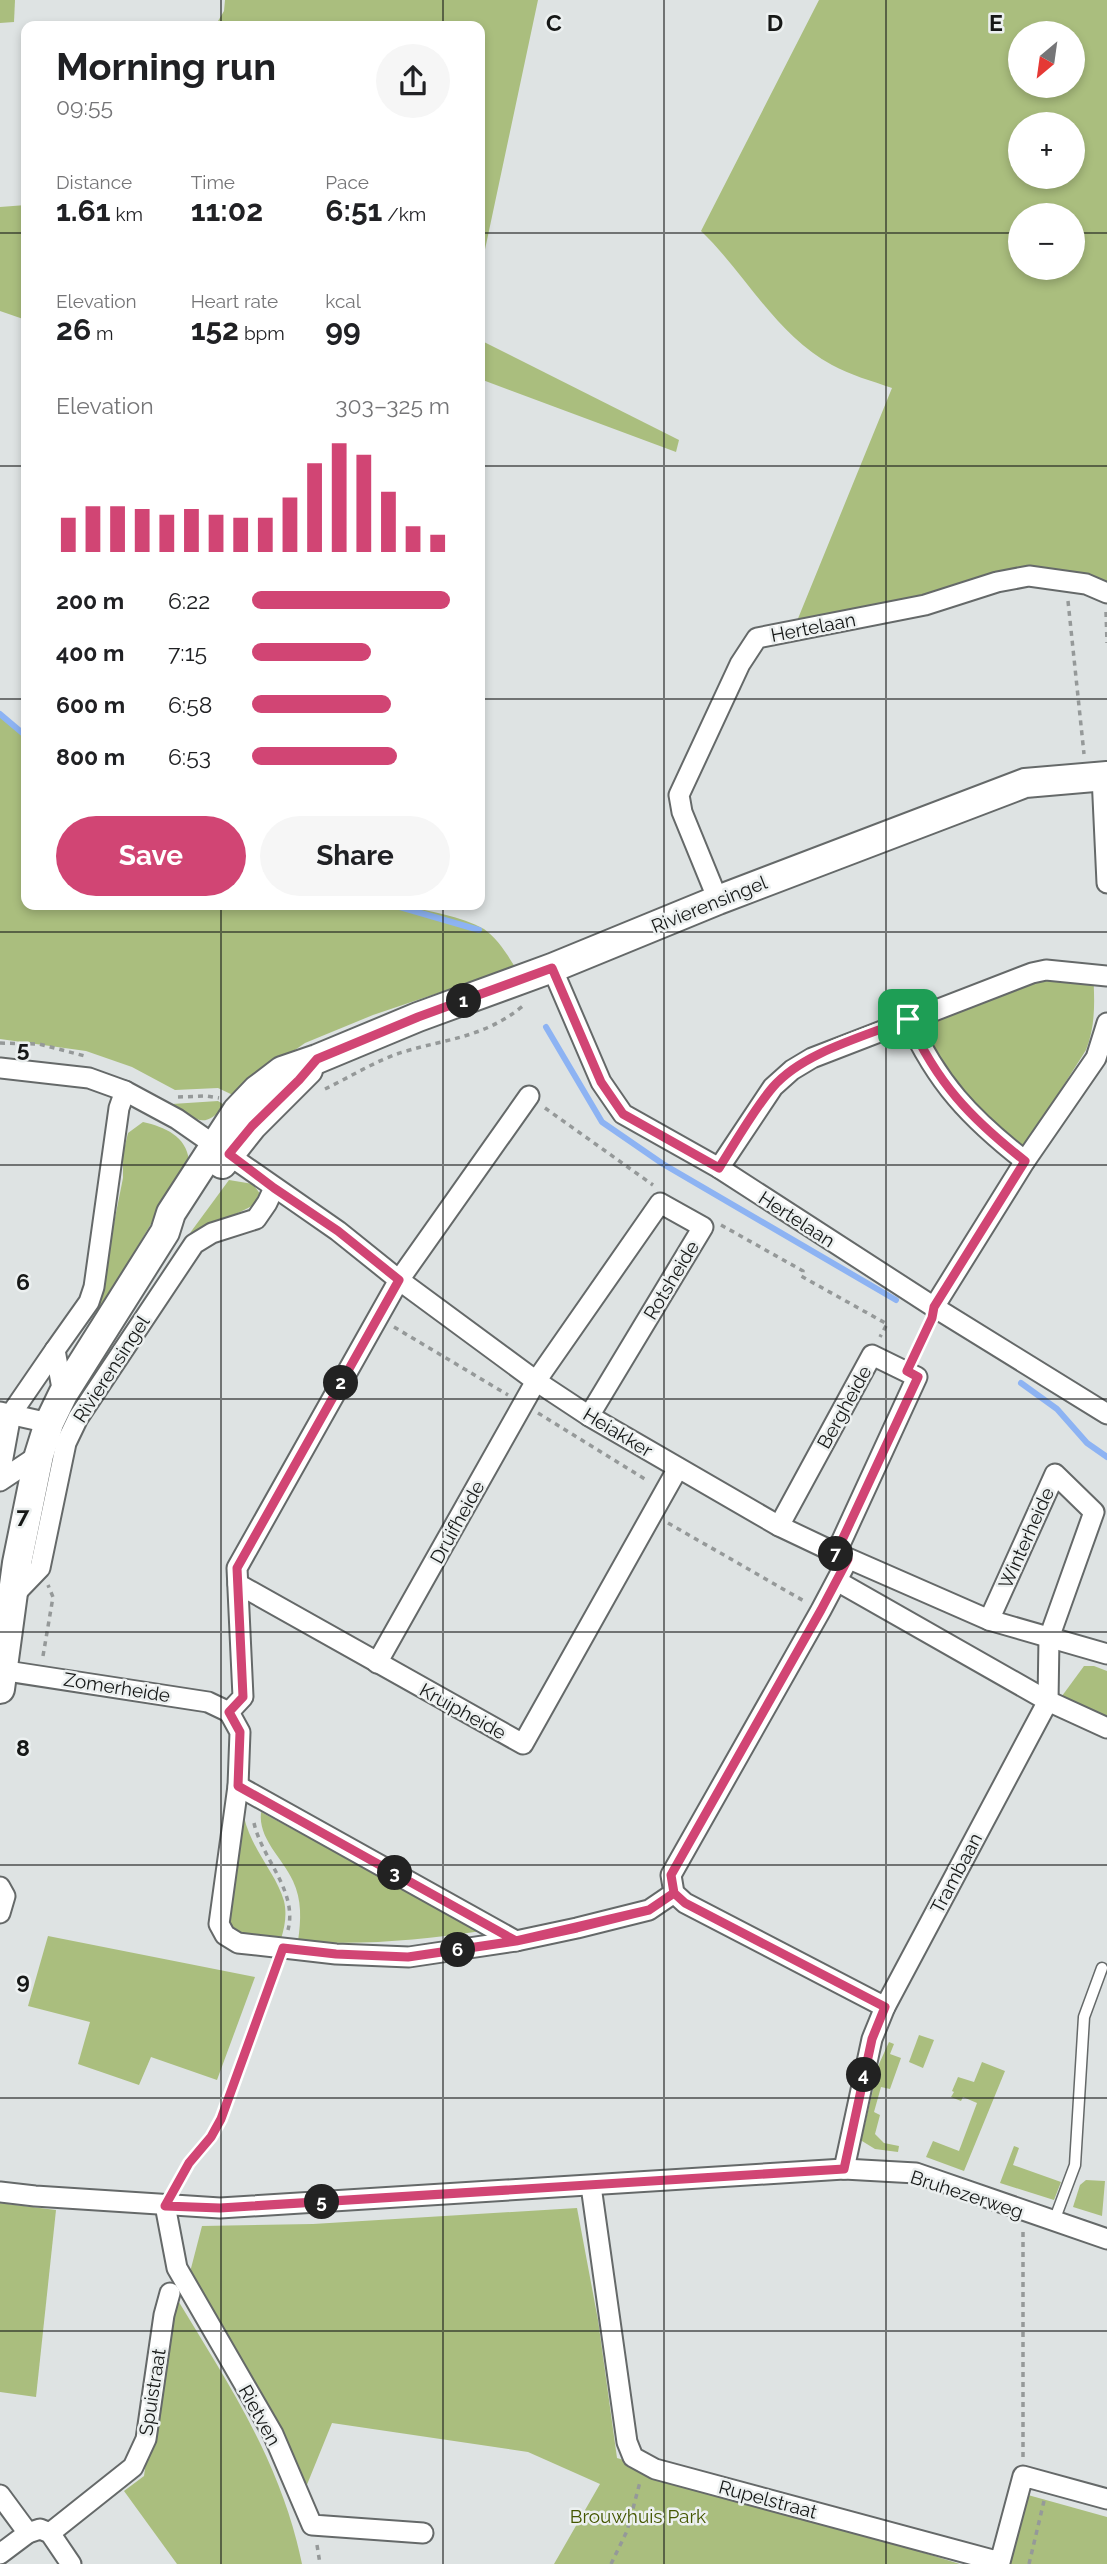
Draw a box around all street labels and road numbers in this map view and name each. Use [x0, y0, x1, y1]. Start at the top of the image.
street label: Hertelaan [769, 608, 857, 646]
street label: Rivierensingel [648, 870, 771, 937]
street label: Hertelaan [755, 1186, 839, 1252]
street label: Rotsheide [639, 1237, 703, 1323]
street label: Rivierensingel [68, 1311, 154, 1427]
street label: Bergheide [812, 1362, 876, 1452]
street label: Heiakker [579, 1403, 657, 1461]
street label: Druifheide [425, 1477, 489, 1567]
street label: Winterheide [994, 1484, 1058, 1592]
street label: Zomerheide [62, 1668, 172, 1706]
street label: Kruipheide [416, 1678, 510, 1744]
street label: Trambaan [926, 1829, 986, 1917]
street label: Bruhezerweg [908, 2165, 1026, 2223]
street label: Spuistraat [134, 2346, 170, 2437]
street label: Rietven [234, 2381, 286, 2449]
street label: Rupelstraat [716, 2475, 820, 2523]

